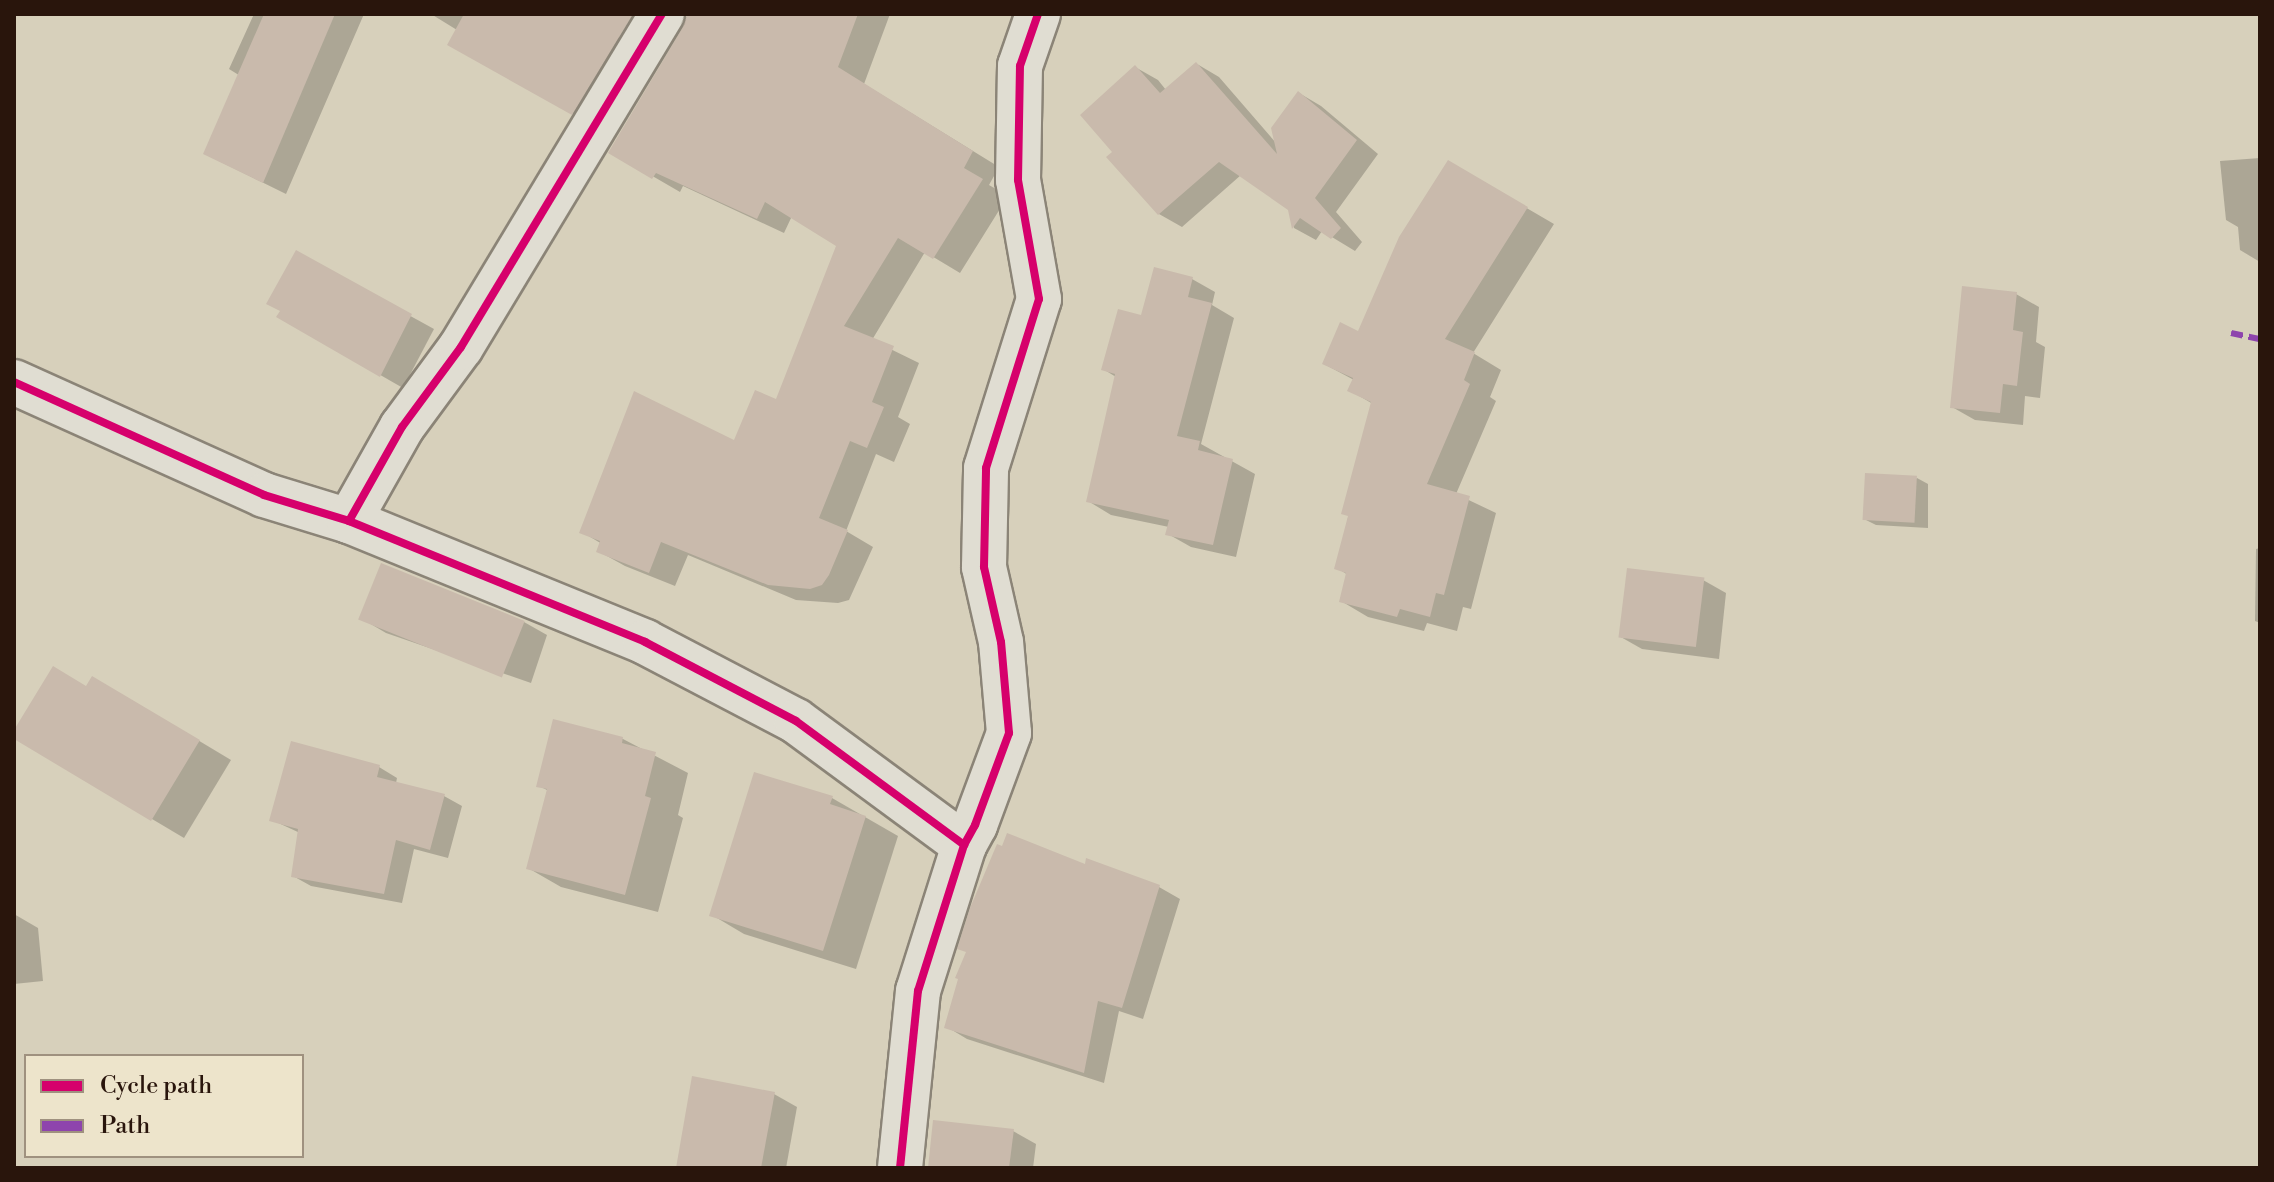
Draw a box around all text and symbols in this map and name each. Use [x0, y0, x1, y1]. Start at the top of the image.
legend [24, 1054, 304, 1158]
text: Cycle path [100, 1071, 212, 1101]
text: Path [100, 1111, 150, 1141]

